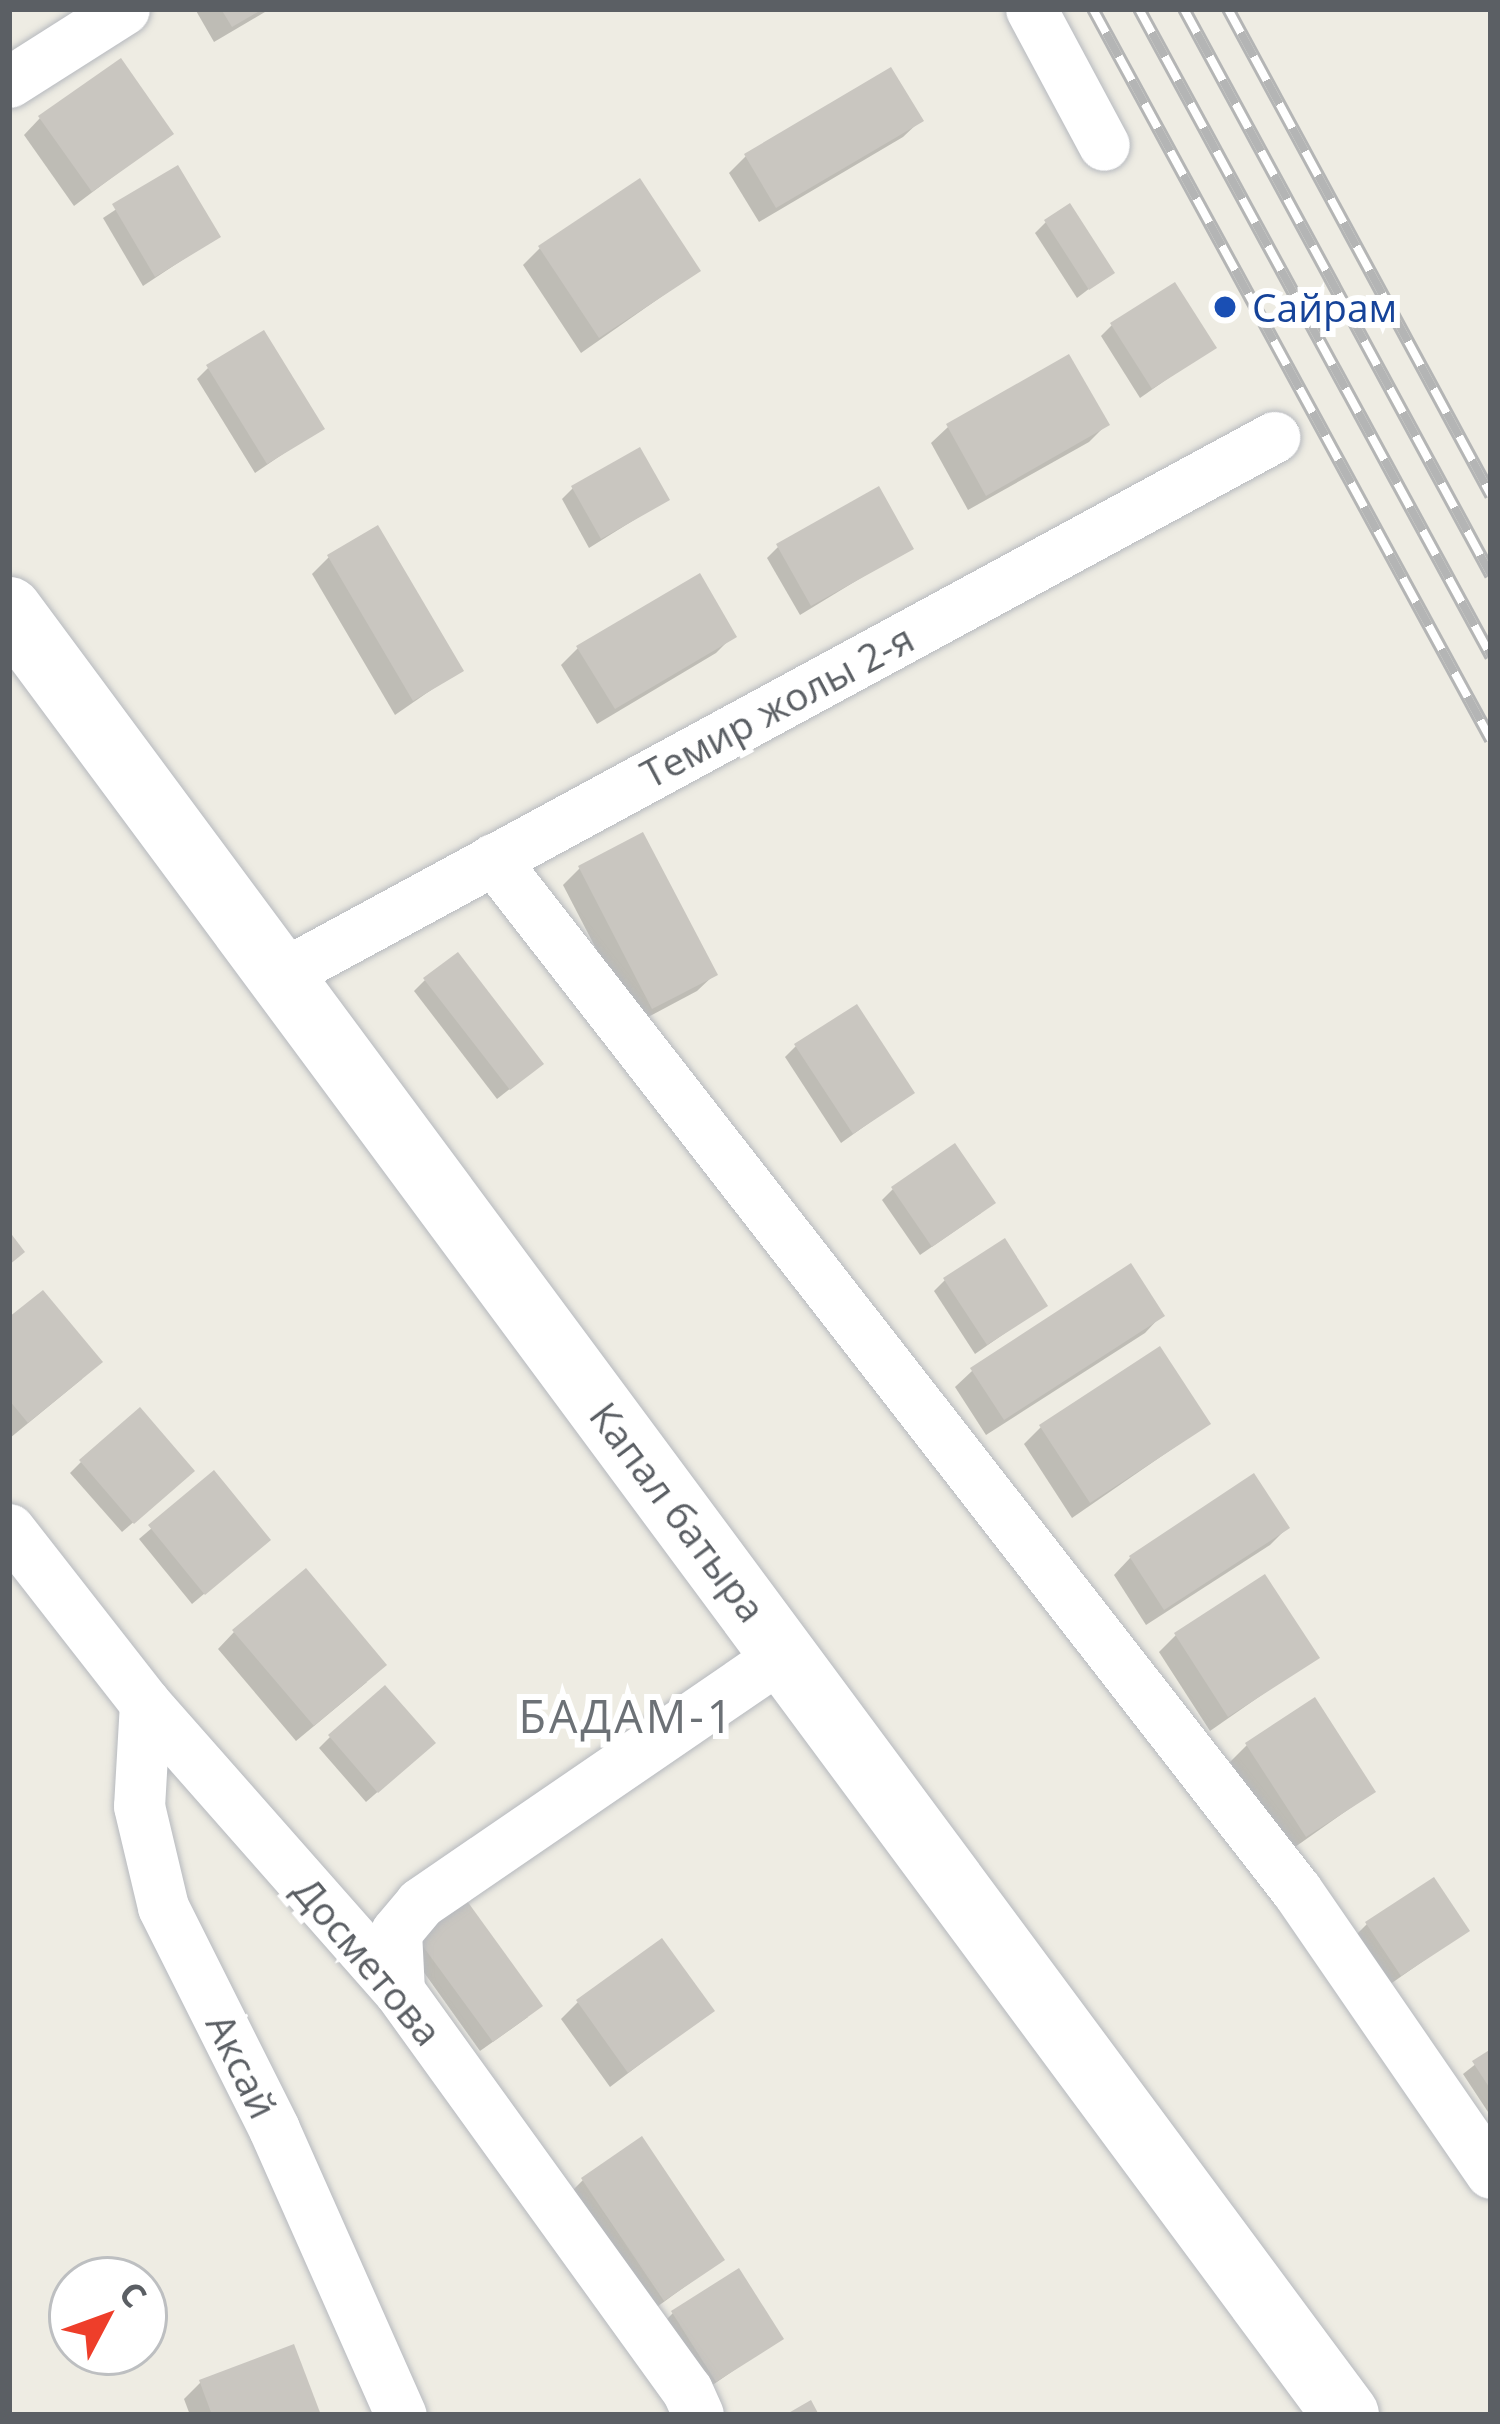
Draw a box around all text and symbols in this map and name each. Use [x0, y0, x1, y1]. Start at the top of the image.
place label: Сайрам [1252, 284, 1397, 330]
marker: Сайрам [1209, 291, 1241, 323]
street label: Темир жолы 2-я [633, 615, 921, 797]
street label: Капал батыра [580, 1393, 776, 1631]
district label: БАДАМ-1 [519, 1689, 735, 1743]
street label: Досметова [284, 1867, 452, 2055]
street label: Аксай [197, 2006, 287, 2126]
north arrow [48, 2256, 168, 2376]
text: С [109, 2271, 157, 2317]

